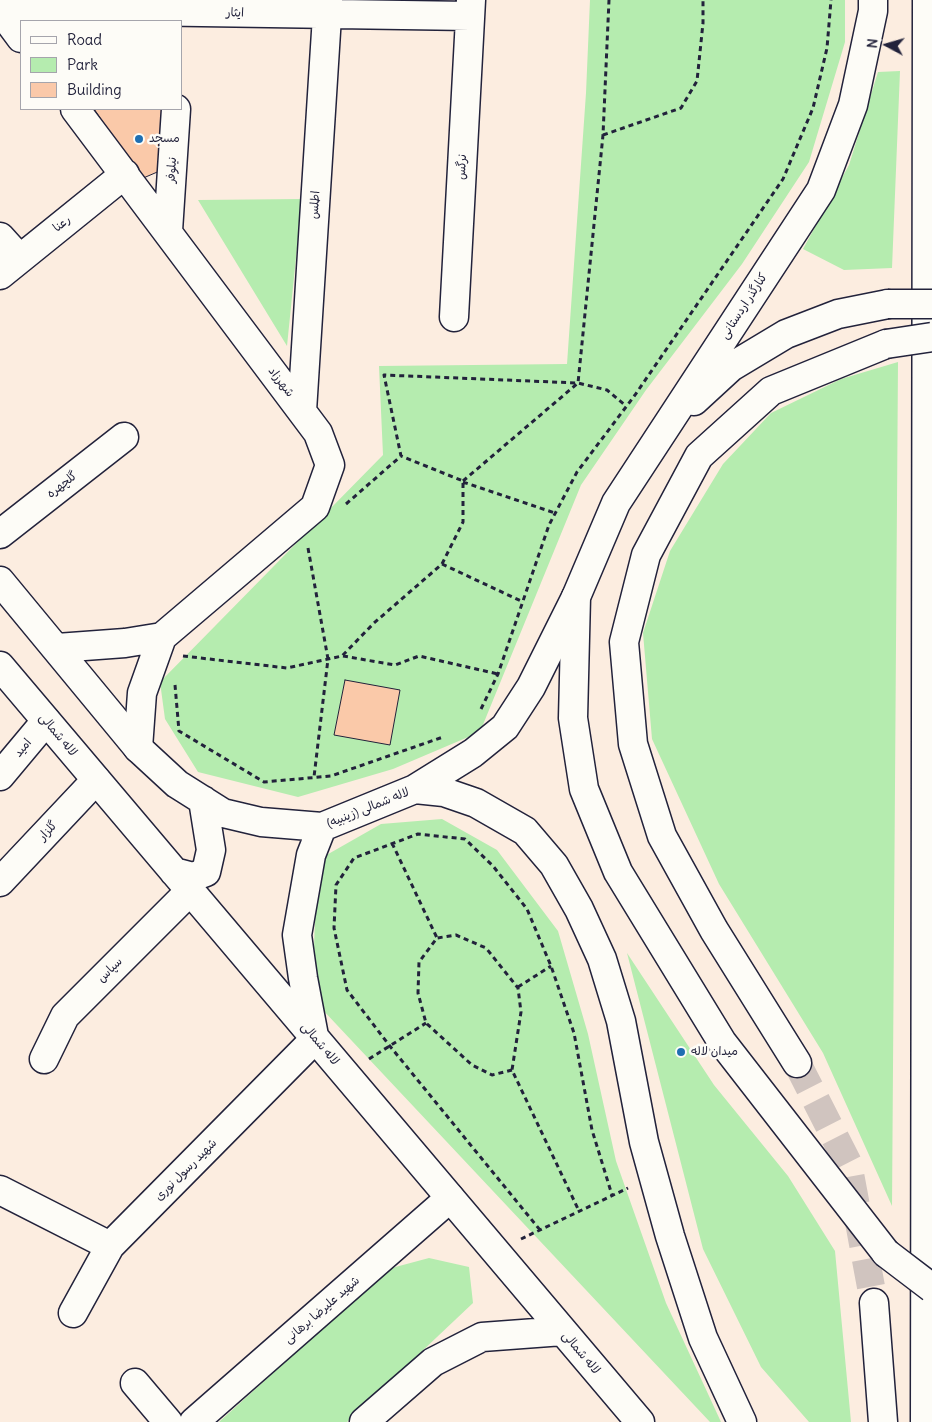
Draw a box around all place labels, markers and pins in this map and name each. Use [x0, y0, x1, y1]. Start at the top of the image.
place label: مسجد [149, 132, 180, 146]
marker: مسجد [133, 133, 145, 145]
place label: میدان لاله [691, 1045, 738, 1059]
marker: میدان لاله [675, 1046, 687, 1058]

